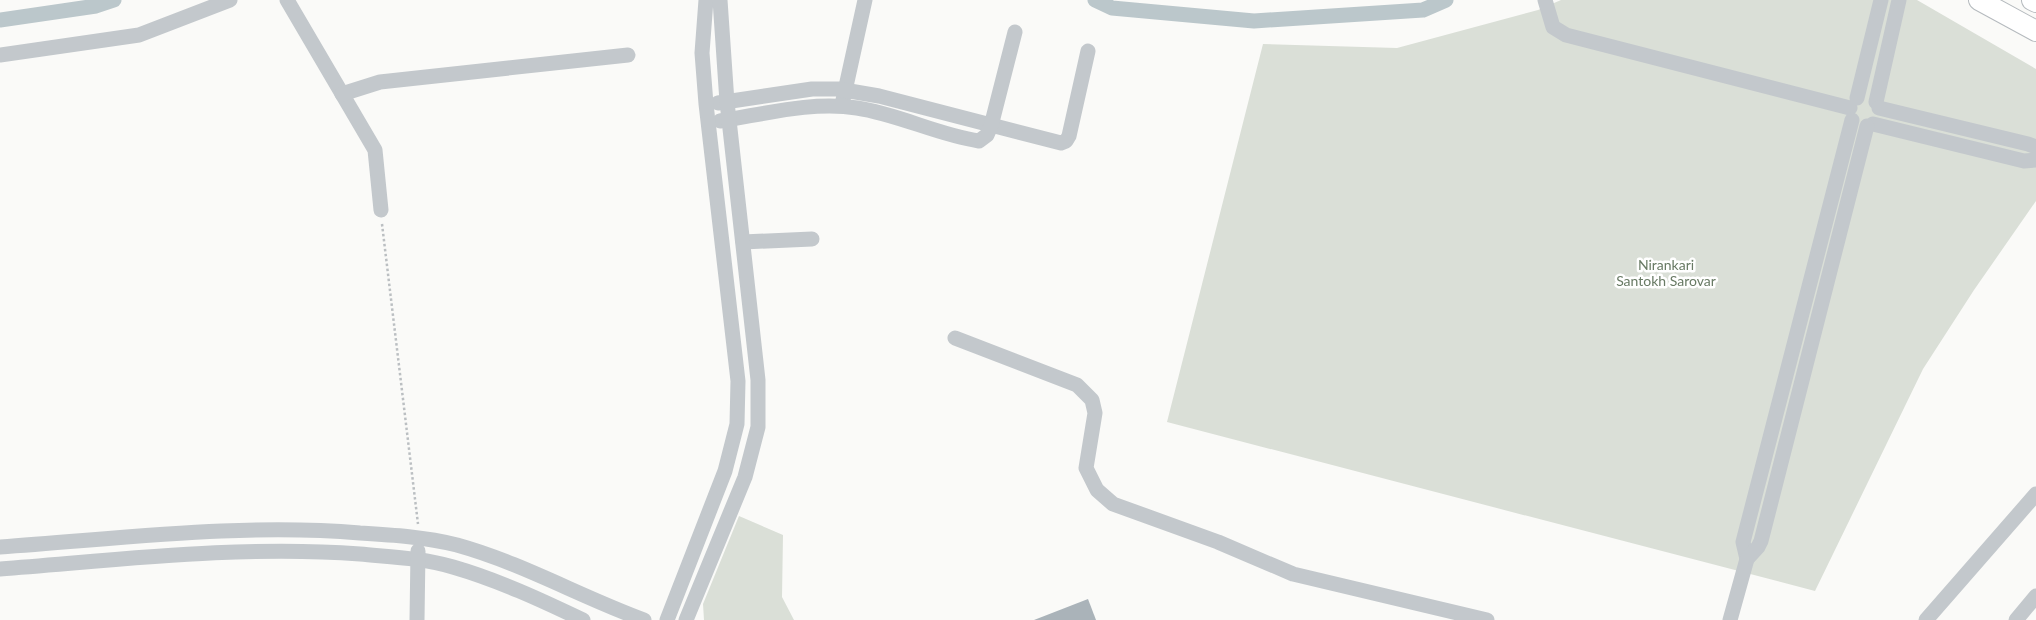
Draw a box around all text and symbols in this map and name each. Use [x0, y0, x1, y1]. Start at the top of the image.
park label: Nirankari Santokh Sarovar [1616, 256, 1716, 289]

